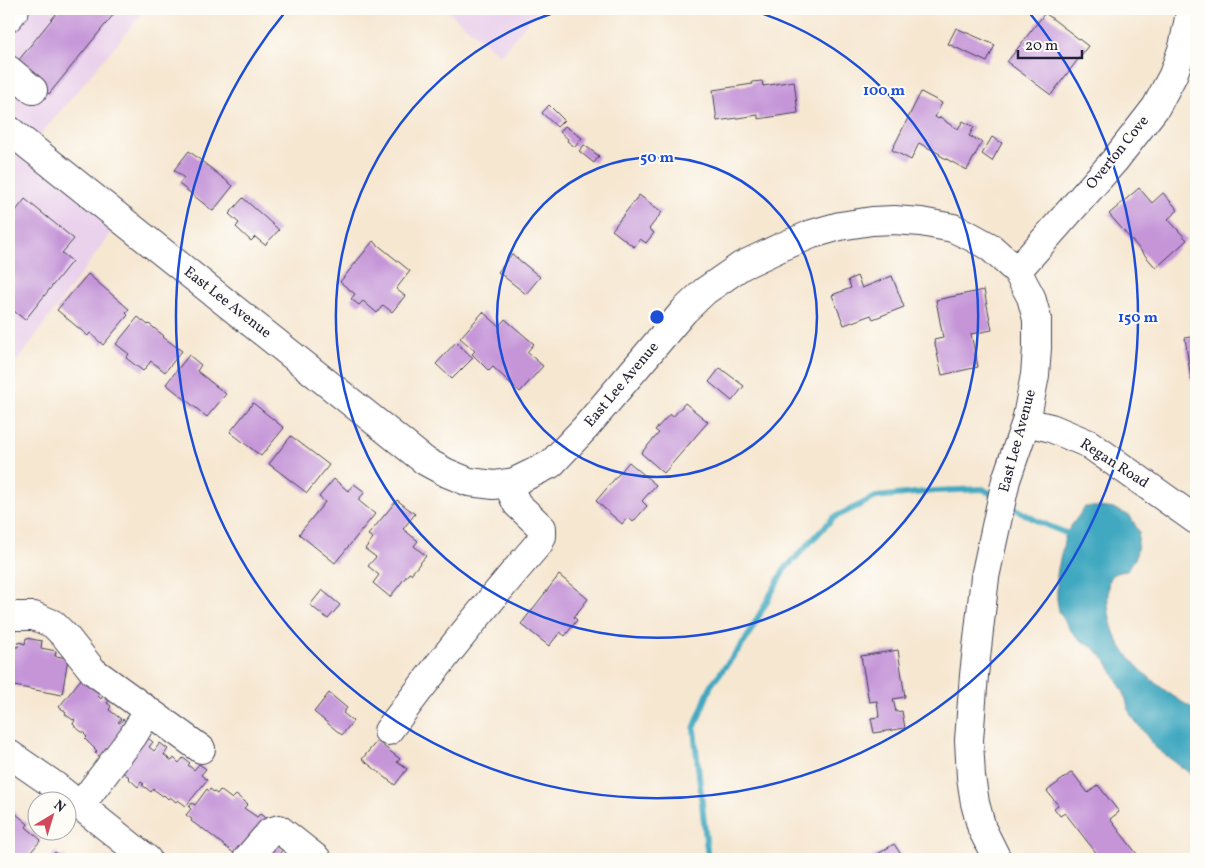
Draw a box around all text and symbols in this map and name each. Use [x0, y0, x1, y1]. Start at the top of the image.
scale bar [1018, 28, 1081, 60]
text: 20 m [1025, 36, 1058, 57]
text: 100 m [863, 81, 906, 102]
street label: Overton Cove [1082, 112, 1154, 194]
text: 50 m [640, 148, 674, 169]
street label: East Lee Avenue [179, 262, 275, 344]
centre of rings [648, 308, 666, 326]
text: 150 m [1118, 308, 1158, 329]
street label: East Lee Avenue [580, 338, 664, 432]
street label: East Lee Avenue [994, 387, 1042, 495]
street label: Regan Road [1076, 434, 1152, 494]
north arrow [28, 790, 78, 840]
text: N [49, 796, 69, 818]

